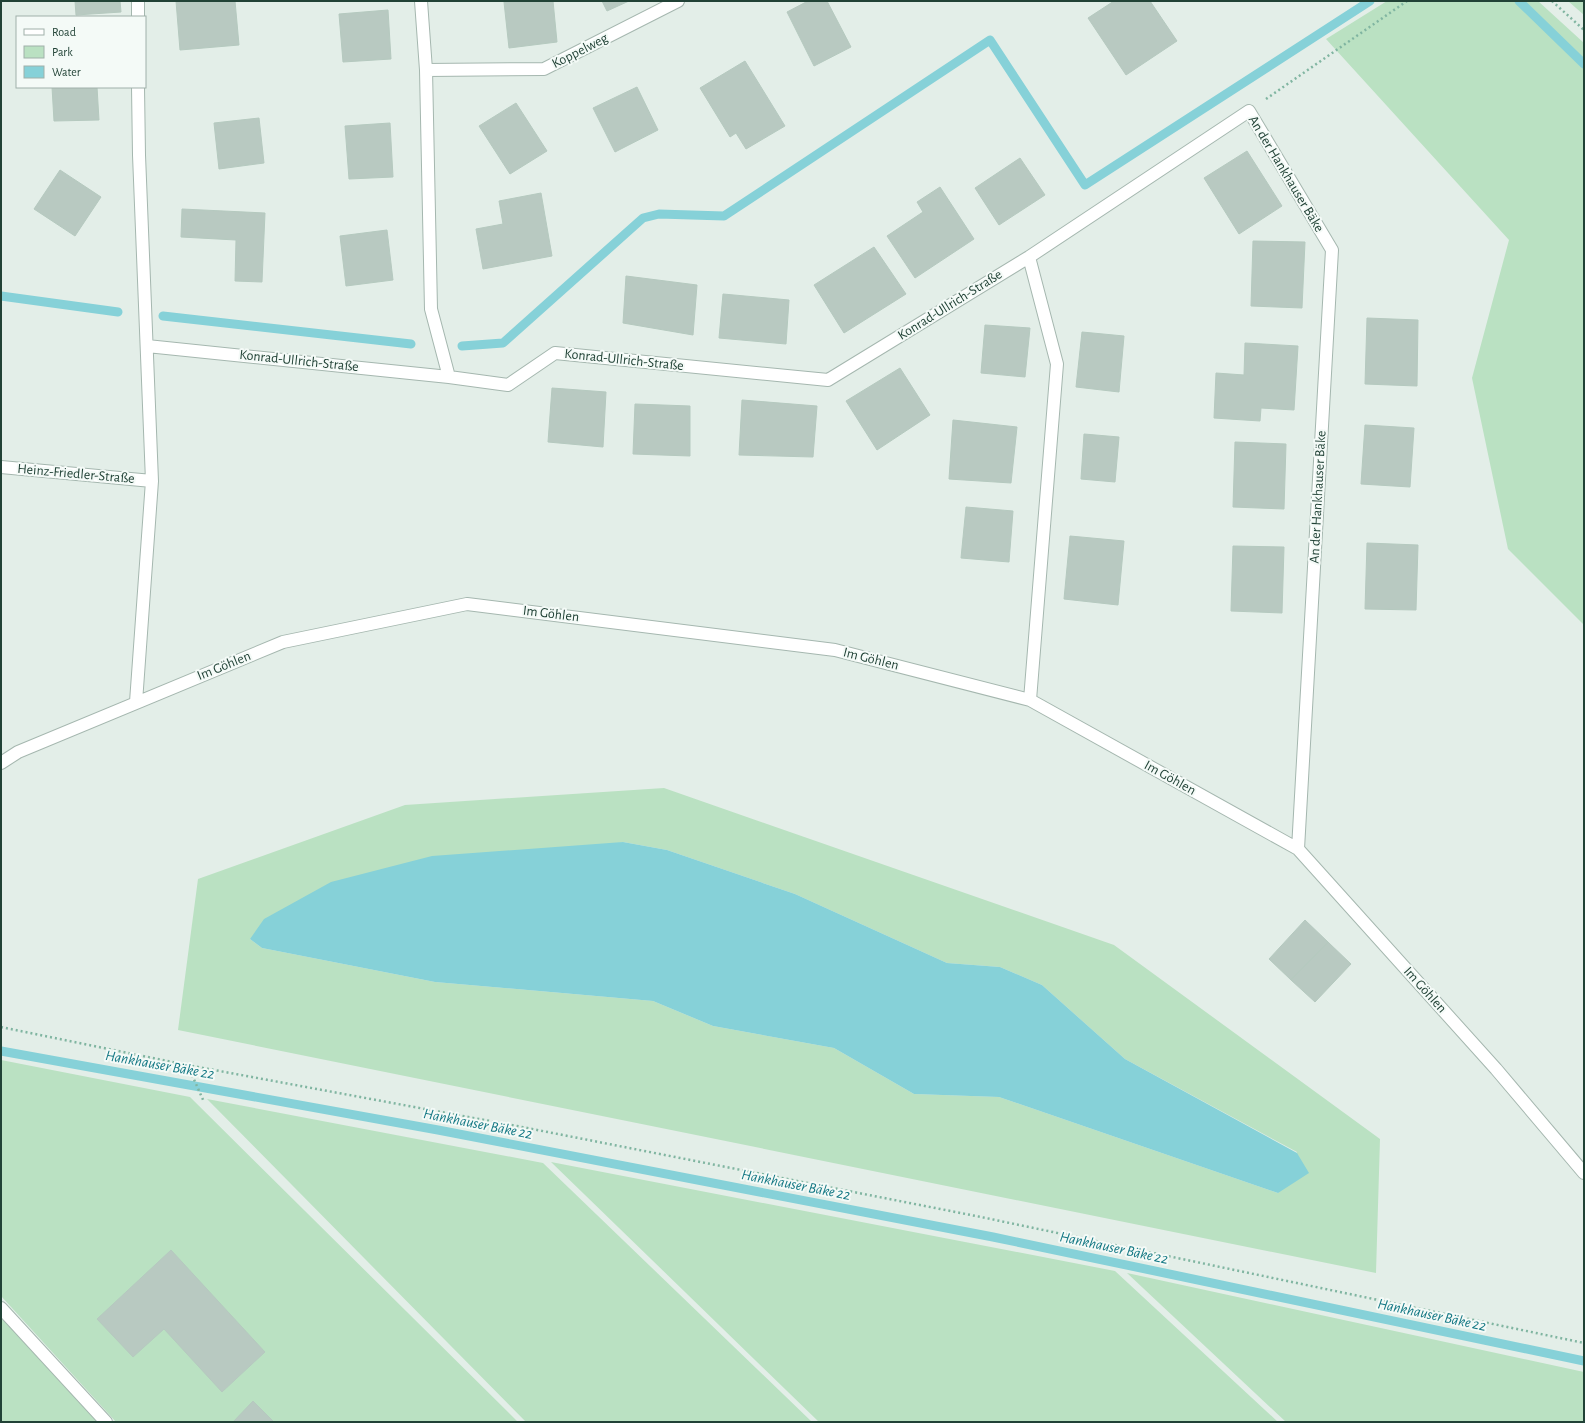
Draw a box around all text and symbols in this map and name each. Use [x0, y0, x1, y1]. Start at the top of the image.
legend [16, 16, 146, 88]
text: Road [52, 26, 76, 38]
street label: Koppelweg [550, 31, 610, 71]
text: Park [52, 46, 73, 58]
text: Water [52, 66, 81, 78]
street label: An der Hankhauser Bäke [1246, 113, 1326, 235]
street label: Konrad-Ullrich-Straße [895, 267, 1005, 343]
street label: Konrad-Ullrich-Straße [564, 347, 684, 373]
street label: Konrad-Ullrich-Straße [239, 348, 359, 374]
street label: An der Hankhauser Bäke [1308, 430, 1328, 564]
street label: Heinz-Friedler-Straße [17, 462, 135, 486]
street label: Im Göhlen [522, 604, 580, 624]
street label: Im Göhlen [842, 645, 900, 673]
street label: Im Göhlen [195, 649, 253, 683]
street label: Im Göhlen [1142, 758, 1198, 798]
street label: Im Göhlen [1401, 964, 1449, 1016]
water label: Hankhauser Bäke 22 [104, 1048, 216, 1082]
water label: Hankhauser Bäke 22 [422, 1106, 534, 1142]
water label: Hankhauser Bäke 22 [740, 1167, 852, 1203]
water label: Hankhauser Bäke 22 [1058, 1229, 1170, 1267]
water label: Hankhauser Bäke 22 [1376, 1296, 1488, 1334]

